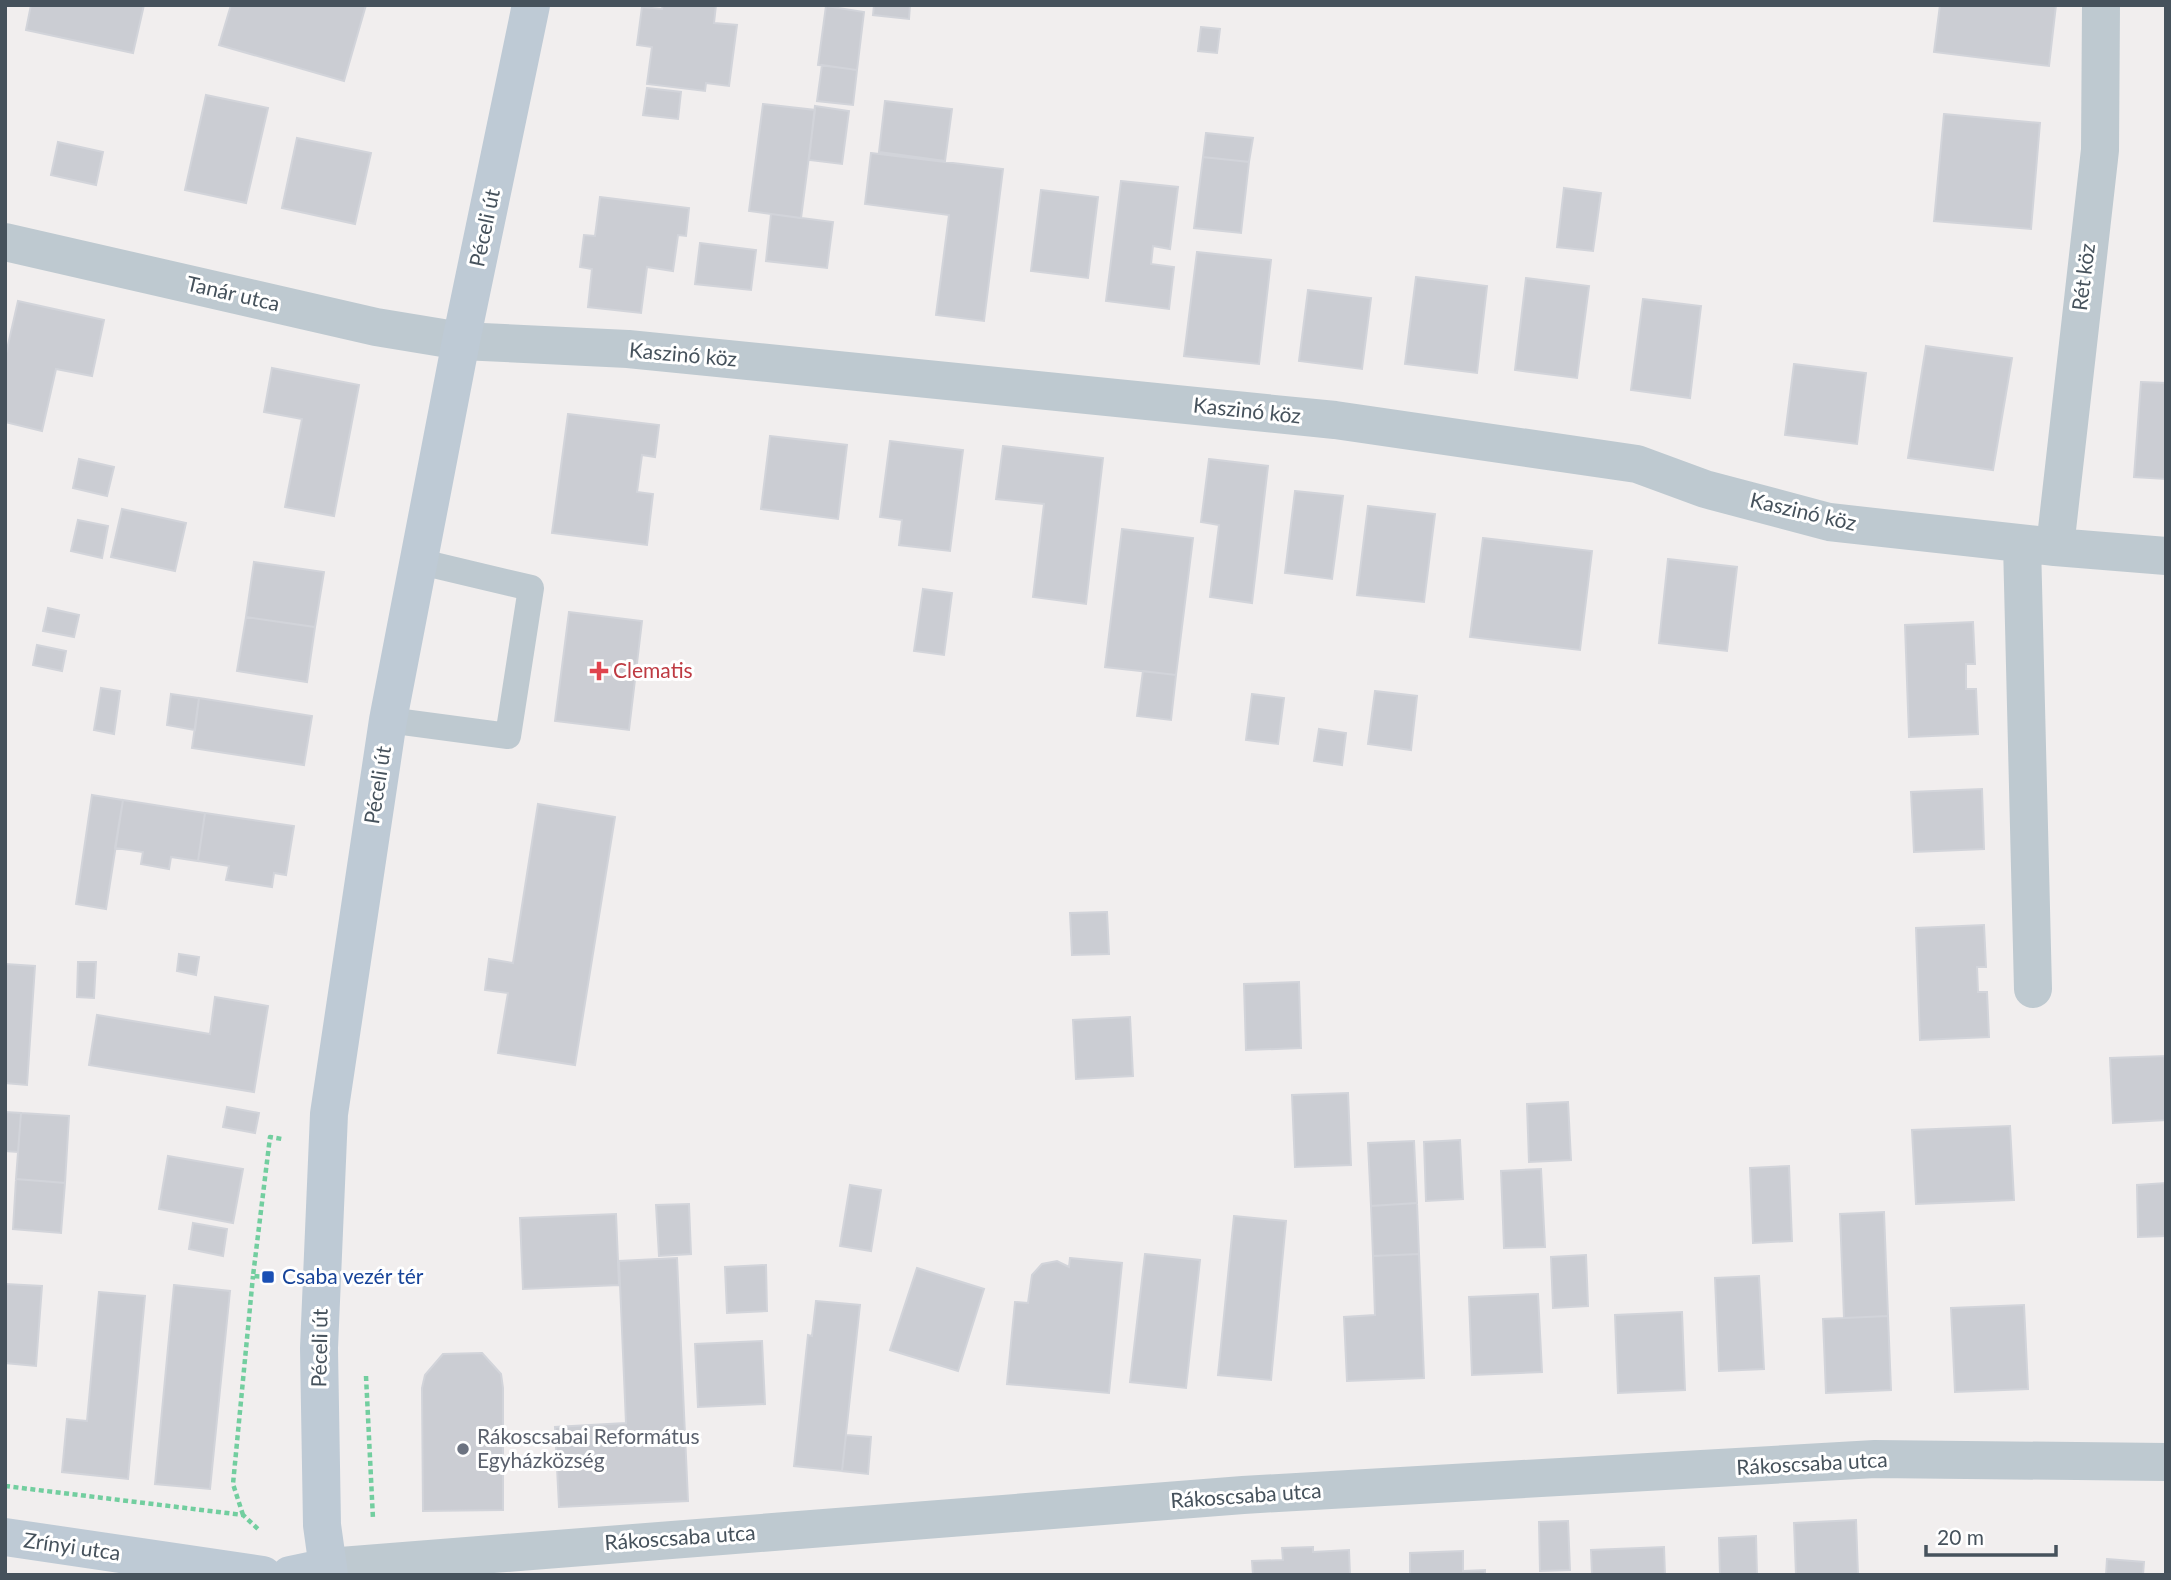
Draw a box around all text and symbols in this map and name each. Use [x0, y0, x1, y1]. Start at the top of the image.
street label: Péceli út [463, 186, 504, 269]
street label: Rét köz [2066, 242, 2099, 312]
street label: Tanár utca [184, 270, 282, 315]
street label: Kaszinó köz [628, 336, 738, 371]
street label: Kaszinó köz [1192, 391, 1302, 428]
street label: Kaszinó köz [1748, 486, 1859, 535]
place label: Clematis [613, 657, 693, 682]
marker: Clematis [591, 663, 607, 679]
street label: Péceli út [358, 743, 395, 826]
place label: Csaba vezér tér [282, 1263, 424, 1288]
marker: Csaba vezér tér [260, 1269, 276, 1285]
street label: Péceli út [305, 1308, 332, 1388]
place label: Rákoscsabai Református Egyházközség [477, 1423, 700, 1472]
marker: Rákoscsabai Református Egyházközség [455, 1441, 471, 1457]
street label: Rákoscsaba utca [1736, 1446, 1888, 1479]
street label: Rákoscsaba utca [1170, 1477, 1322, 1512]
scale bar [1926, 1514, 2056, 1558]
street label: Rákoscsaba utca [604, 1519, 756, 1554]
text: 20 m [1937, 1524, 1984, 1549]
street label: Zrínyi utca [22, 1526, 122, 1565]

